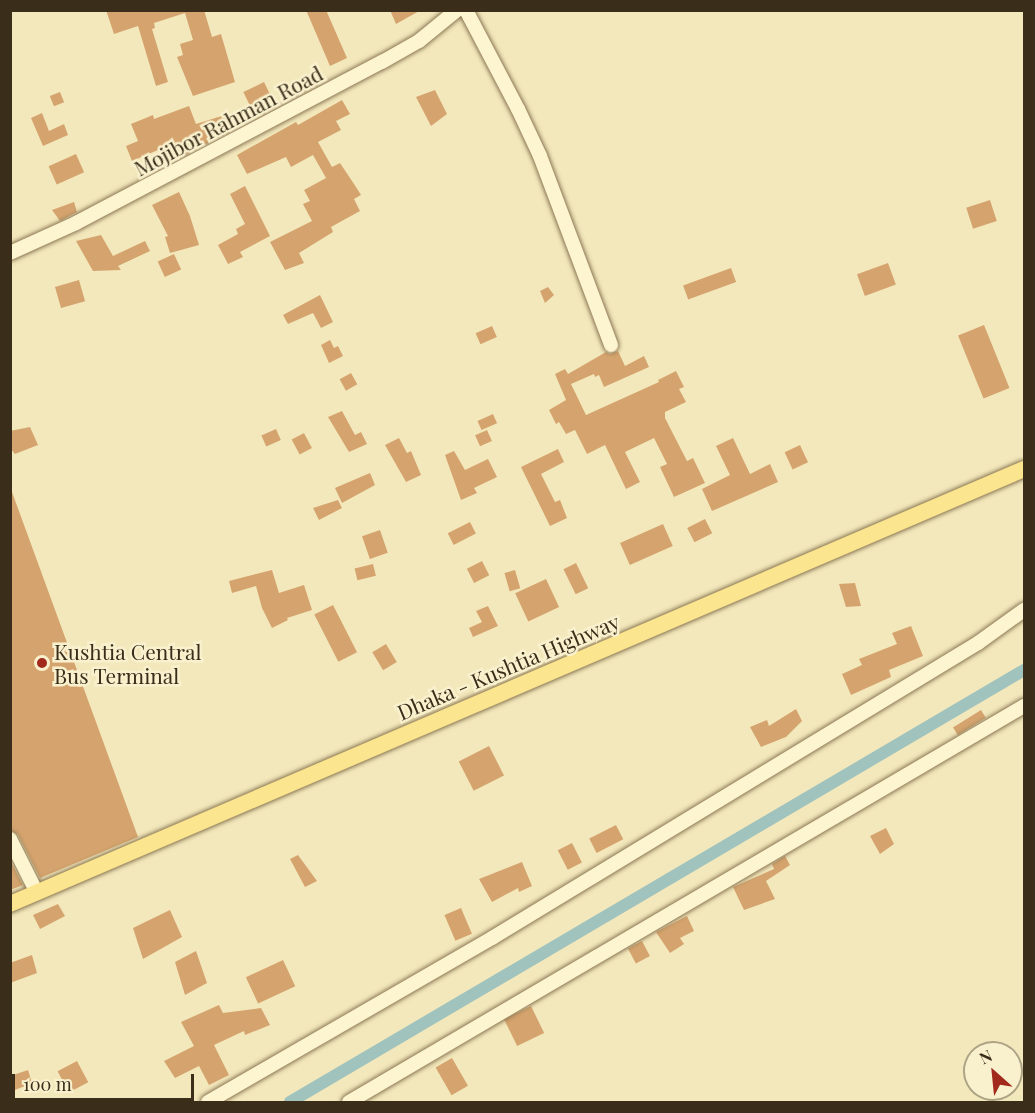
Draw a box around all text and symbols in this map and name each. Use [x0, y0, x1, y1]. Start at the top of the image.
street label: Mojibor Rahman Road [129, 60, 327, 180]
street label: Dhaka - Kushtia Highway [393, 608, 623, 724]
place label: Kushtia Central Bus Terminal [54, 638, 202, 688]
marker: Kushtia Central Bus Terminal [35, 656, 49, 670]
north arrow [963, 1041, 1023, 1101]
text: N [976, 1044, 995, 1068]
scale bar [15, 1062, 196, 1100]
text: 100 m [23, 1072, 72, 1096]

